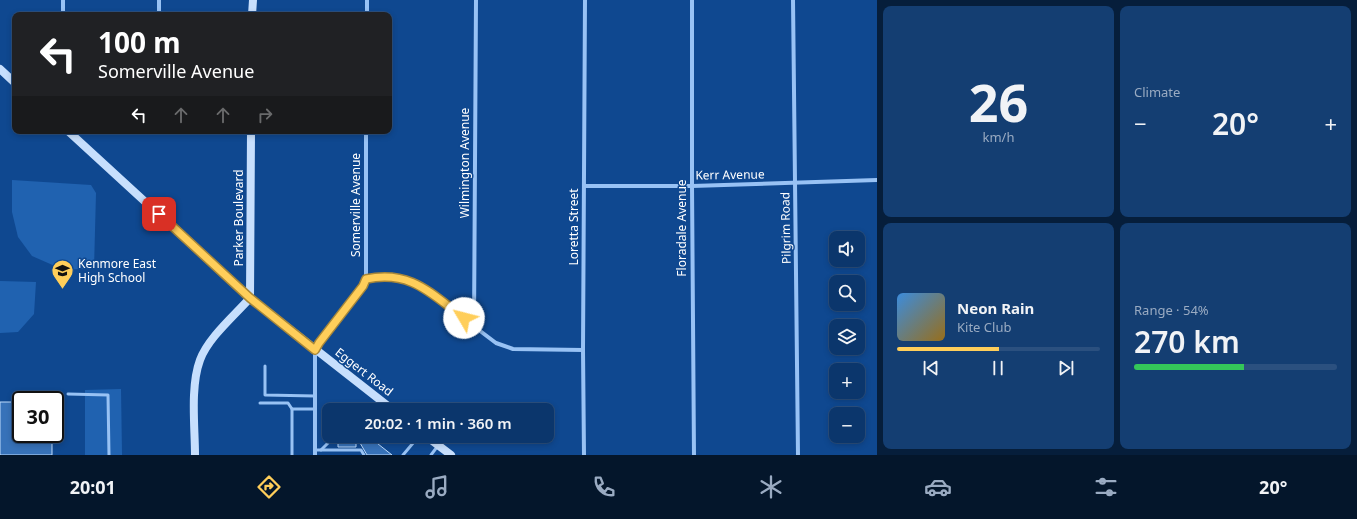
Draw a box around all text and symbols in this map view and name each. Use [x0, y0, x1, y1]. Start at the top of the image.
text: 100 m [98, 23, 181, 61]
icon: left [32, 28, 84, 80]
text: Somerville Avenue [98, 59, 254, 83]
text: 26 [969, 66, 1028, 137]
text: Climate [1134, 83, 1180, 101]
text: 20° [1212, 103, 1259, 144]
icon: left [128, 104, 150, 126]
icon: ahead [170, 104, 192, 126]
icon: ahead [212, 104, 234, 126]
icon: right [254, 104, 276, 126]
street label: Wilmington Avenue [456, 107, 473, 218]
text: − [1134, 108, 1147, 138]
text: + [1324, 108, 1337, 138]
text: km/h [983, 128, 1014, 146]
street label: Somerville Avenue [347, 153, 364, 257]
street label: Kerr Avenue [695, 165, 765, 184]
street label: Parker Boulevard [230, 169, 247, 267]
street label: Floradale Avenue [673, 179, 690, 277]
street label: Loretta Street [565, 188, 582, 266]
street label: Pilgrim Road [776, 192, 795, 264]
pin [142, 197, 176, 231]
icon: arrive [148, 203, 170, 225]
map controls [829, 231, 865, 443]
button: sound [829, 231, 865, 267]
place label: Kenmore East High School [78, 255, 157, 286]
school or university icon: Kenmore East High School [49, 258, 75, 291]
button: search [829, 275, 865, 311]
position arrow [443, 297, 485, 339]
text: Neon Rain [957, 298, 1034, 318]
text: Range · 54% [1134, 301, 1209, 319]
text: Kite Club [957, 318, 1011, 336]
button: layers [829, 319, 865, 355]
text: 270 km [1134, 321, 1240, 362]
street label: Eggert Road [332, 344, 397, 400]
icon: previous [920, 357, 942, 379]
icon: pause [987, 357, 1009, 379]
icon: next [1055, 357, 1077, 379]
button: + [829, 363, 865, 399]
speed limit sign: 30 [12, 391, 64, 443]
button: − [829, 407, 865, 443]
text: 20:02 · 1 min · 360 m [364, 413, 512, 433]
icon: directions [255, 473, 283, 501]
icon: music [423, 473, 451, 501]
icon: phone [590, 473, 618, 501]
icon: climate [757, 473, 785, 501]
icon: car [924, 473, 952, 501]
icon: filters [1092, 473, 1120, 501]
text: 20:01 [70, 475, 116, 499]
text: 20° [1259, 475, 1287, 499]

